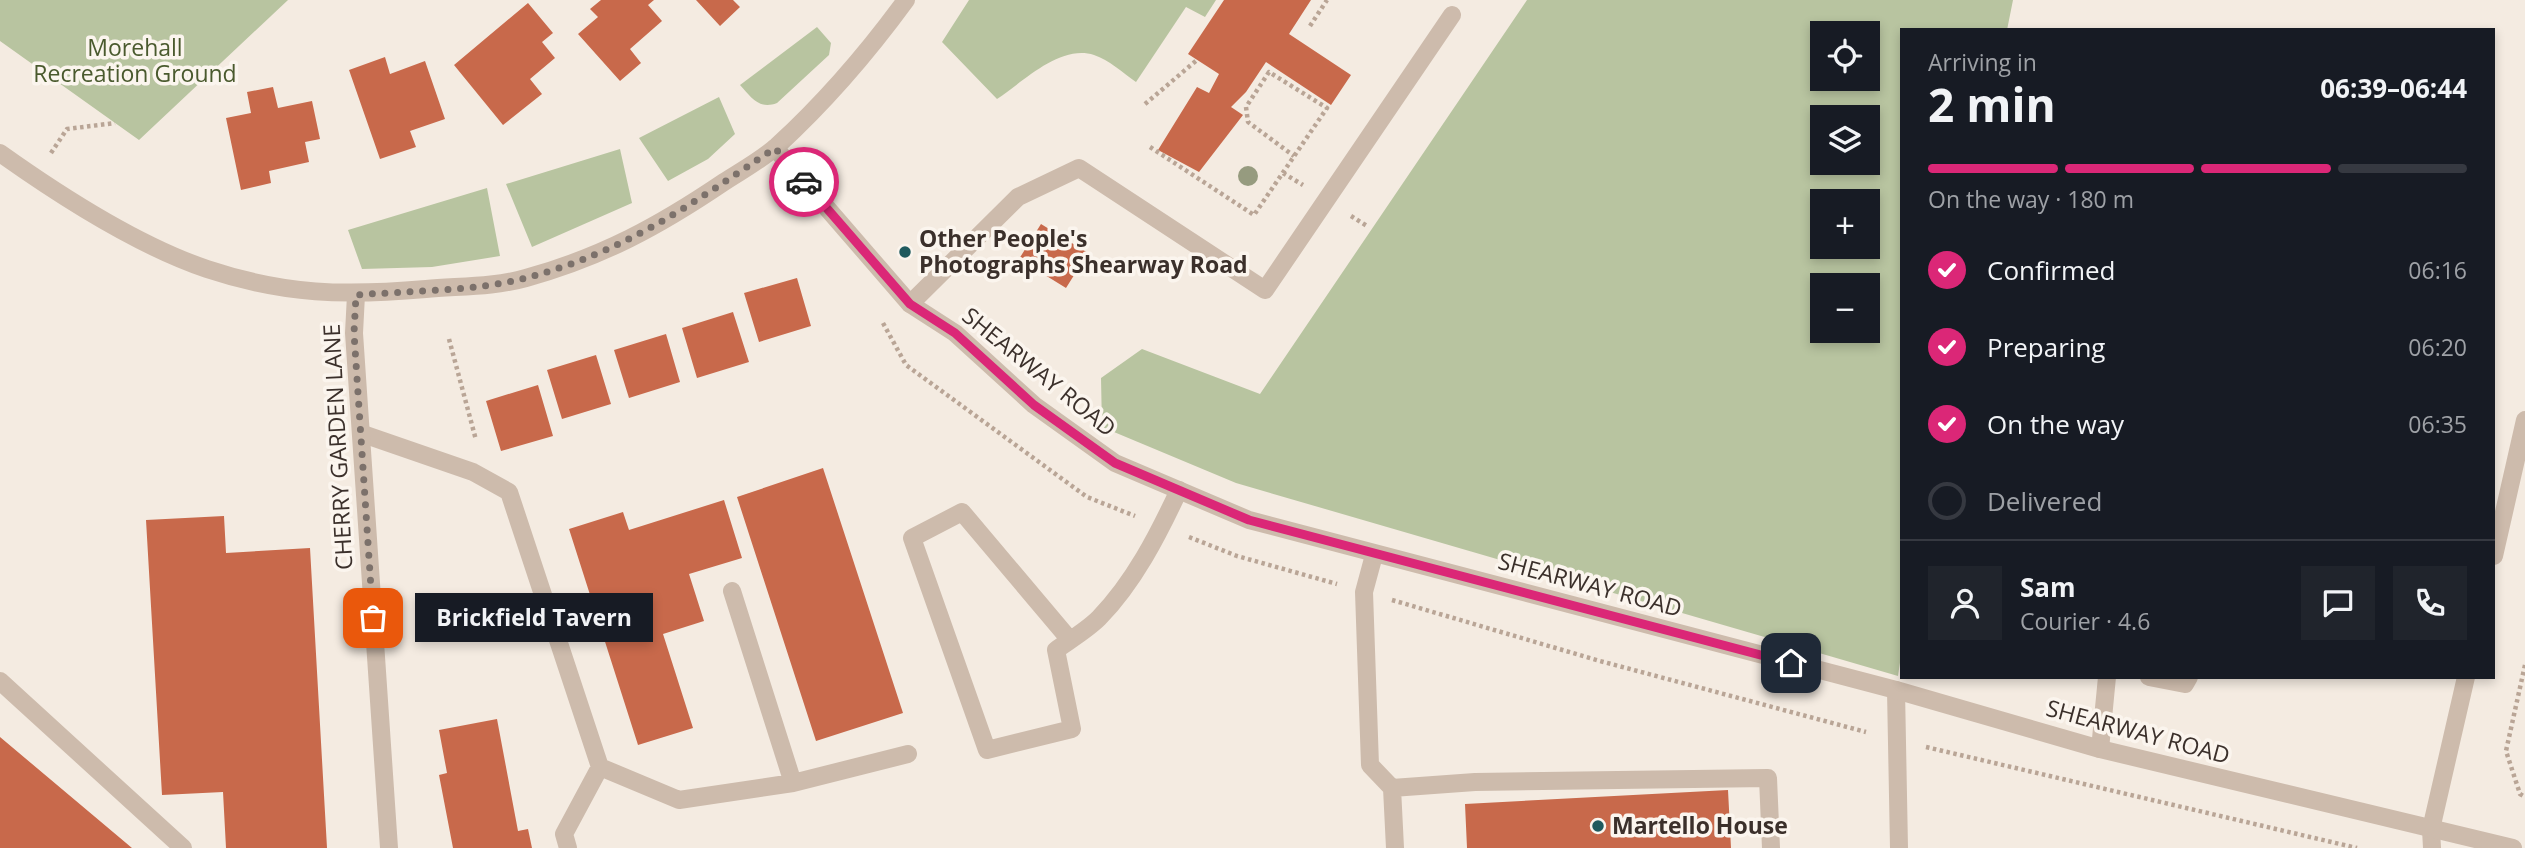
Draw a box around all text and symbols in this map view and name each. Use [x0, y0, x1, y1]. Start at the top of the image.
map controls [1810, 21, 1880, 343]
button: locate [1810, 21, 1880, 91]
park label: Morehall Recreation Ground [33, 31, 237, 89]
text: Arriving in [1928, 46, 2037, 78]
text: 06:39–06:44 [2320, 70, 2467, 106]
text: 2 min [1928, 73, 2056, 135]
button: layers [1810, 105, 1880, 175]
courier [769, 147, 839, 217]
icon: car [785, 163, 823, 201]
text: On the way · 180 m [1928, 183, 2134, 215]
button: + [1810, 189, 1880, 259]
place label: Other People's Photographs Shearway Road [919, 222, 1248, 280]
marker: Other People's Photographs Shearway Road [897, 244, 913, 260]
icon: check [1928, 251, 1966, 289]
text: Confirmed [1987, 252, 2115, 288]
text: 06:16 [2408, 254, 2467, 286]
button: − [1810, 273, 1880, 343]
street label: SHEARWAY ROAD [956, 299, 1123, 443]
street label: CHERRY GARDEN LANE [315, 323, 359, 571]
icon: check [1928, 328, 1966, 366]
text: Preparing [1987, 329, 2105, 365]
text: 06:20 [2408, 331, 2467, 363]
icon: check [1928, 405, 1966, 443]
text: On the way [1987, 406, 2124, 442]
text: 06:35 [2408, 408, 2467, 440]
text: Delivered [1987, 483, 2102, 519]
street label: SHEARWAY ROAD [1495, 544, 1686, 624]
button: person [1928, 566, 2002, 640]
button: chat [2301, 566, 2375, 640]
button: phone [2393, 566, 2467, 640]
text: Sam [2020, 569, 2076, 605]
pin [343, 588, 403, 648]
callout: Brickfield Tavern [415, 594, 653, 642]
icon: bag [354, 599, 392, 637]
text: Brickfield Tavern [436, 601, 632, 633]
text: Courier · 4.6 [2020, 605, 2150, 637]
pin [1761, 633, 1821, 693]
icon: home [1772, 644, 1810, 682]
street label: SHEARWAY ROAD [2043, 691, 2234, 771]
place label: Martello House [1612, 809, 1788, 841]
marker: Martello House [1590, 818, 1606, 834]

